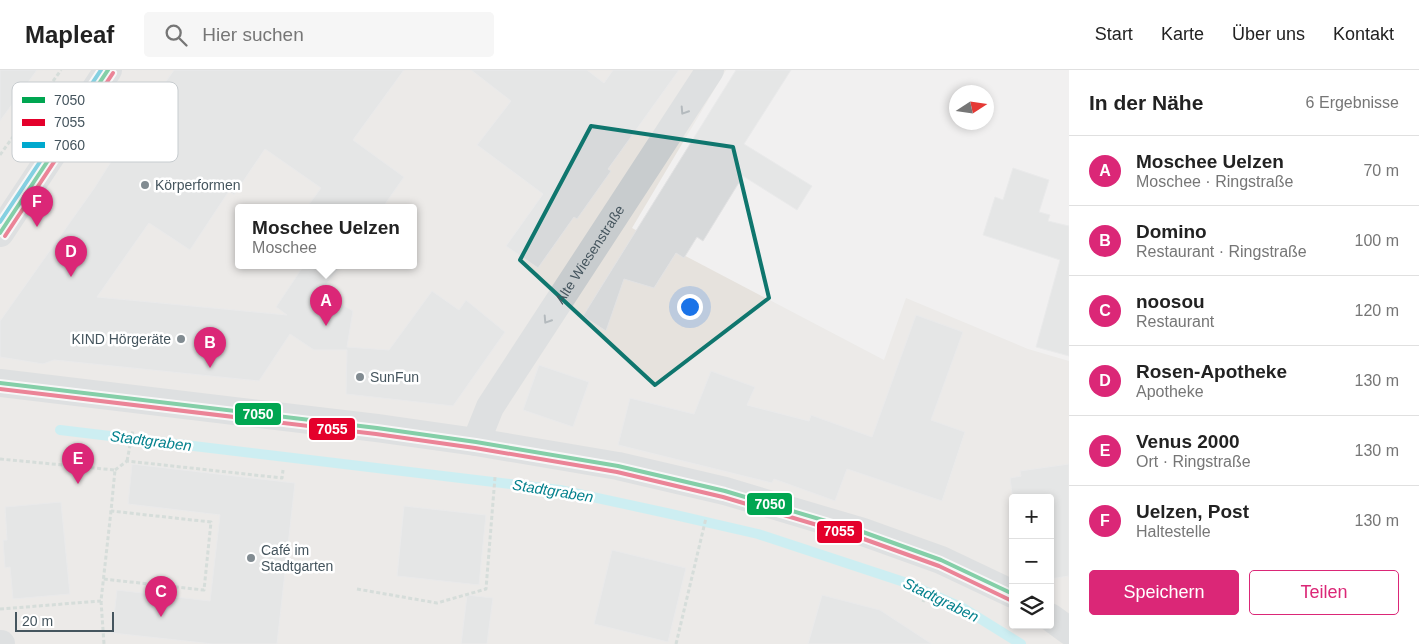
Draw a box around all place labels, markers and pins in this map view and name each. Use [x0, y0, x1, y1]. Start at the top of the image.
place label: Körperformen [155, 177, 241, 193]
marker: Körperformen [139, 179, 151, 191]
pin: F [21, 186, 53, 227]
pin: D [55, 236, 87, 277]
pin: A [310, 285, 342, 326]
pin: B [194, 327, 226, 368]
place label: KIND Hörgeräte [71, 331, 171, 347]
marker: KIND Hörgeräte [175, 333, 187, 345]
place label: SunFun [370, 369, 419, 385]
marker: SunFun [354, 371, 366, 383]
pin: E [62, 443, 94, 484]
place label: Café im Stadtgarten [261, 542, 333, 574]
marker: Café im Stadtgarten [245, 552, 257, 564]
pin: C [145, 576, 177, 617]

